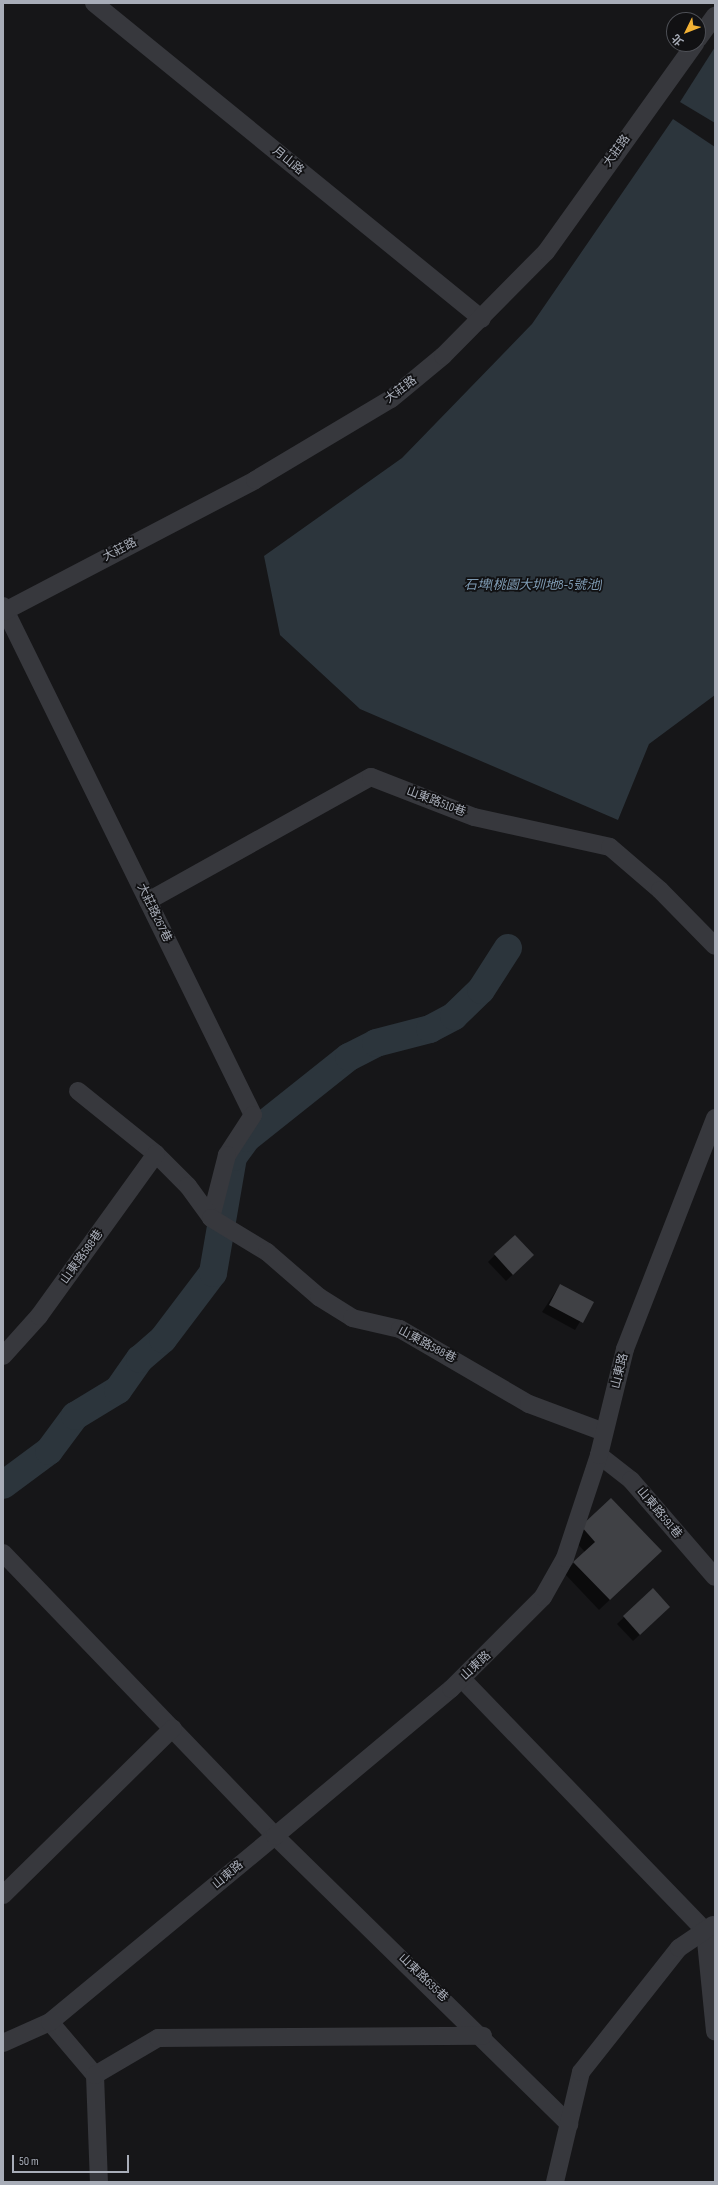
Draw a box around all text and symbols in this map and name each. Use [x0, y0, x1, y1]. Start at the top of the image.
north arrow [666, 12, 706, 52]
text: 北 [669, 31, 686, 48]
street label: 大莊路 [601, 132, 633, 170]
street label: 月山路 [269, 144, 307, 178]
street label: 大莊路 [382, 373, 420, 407]
street label: 大莊路 [101, 535, 139, 565]
water label: 石埤(桃園大圳地8-5號池) [464, 577, 602, 593]
street label: 山東路510巷 [404, 784, 468, 820]
street label: 大莊路267巷 [134, 882, 174, 944]
street label: 山東路588巷 [58, 1227, 106, 1287]
street label: 山東路588巷 [396, 1324, 458, 1366]
street label: 山東路 [609, 1352, 631, 1390]
street label: 山東路591巷 [633, 1484, 685, 1542]
street label: 山東路 [458, 1648, 494, 1684]
street label: 山東路 [210, 1858, 246, 1892]
street label: 山東路635巷 [395, 1951, 451, 2005]
scale bar [14, 2147, 131, 2173]
text: 50 m [19, 2154, 39, 2169]

